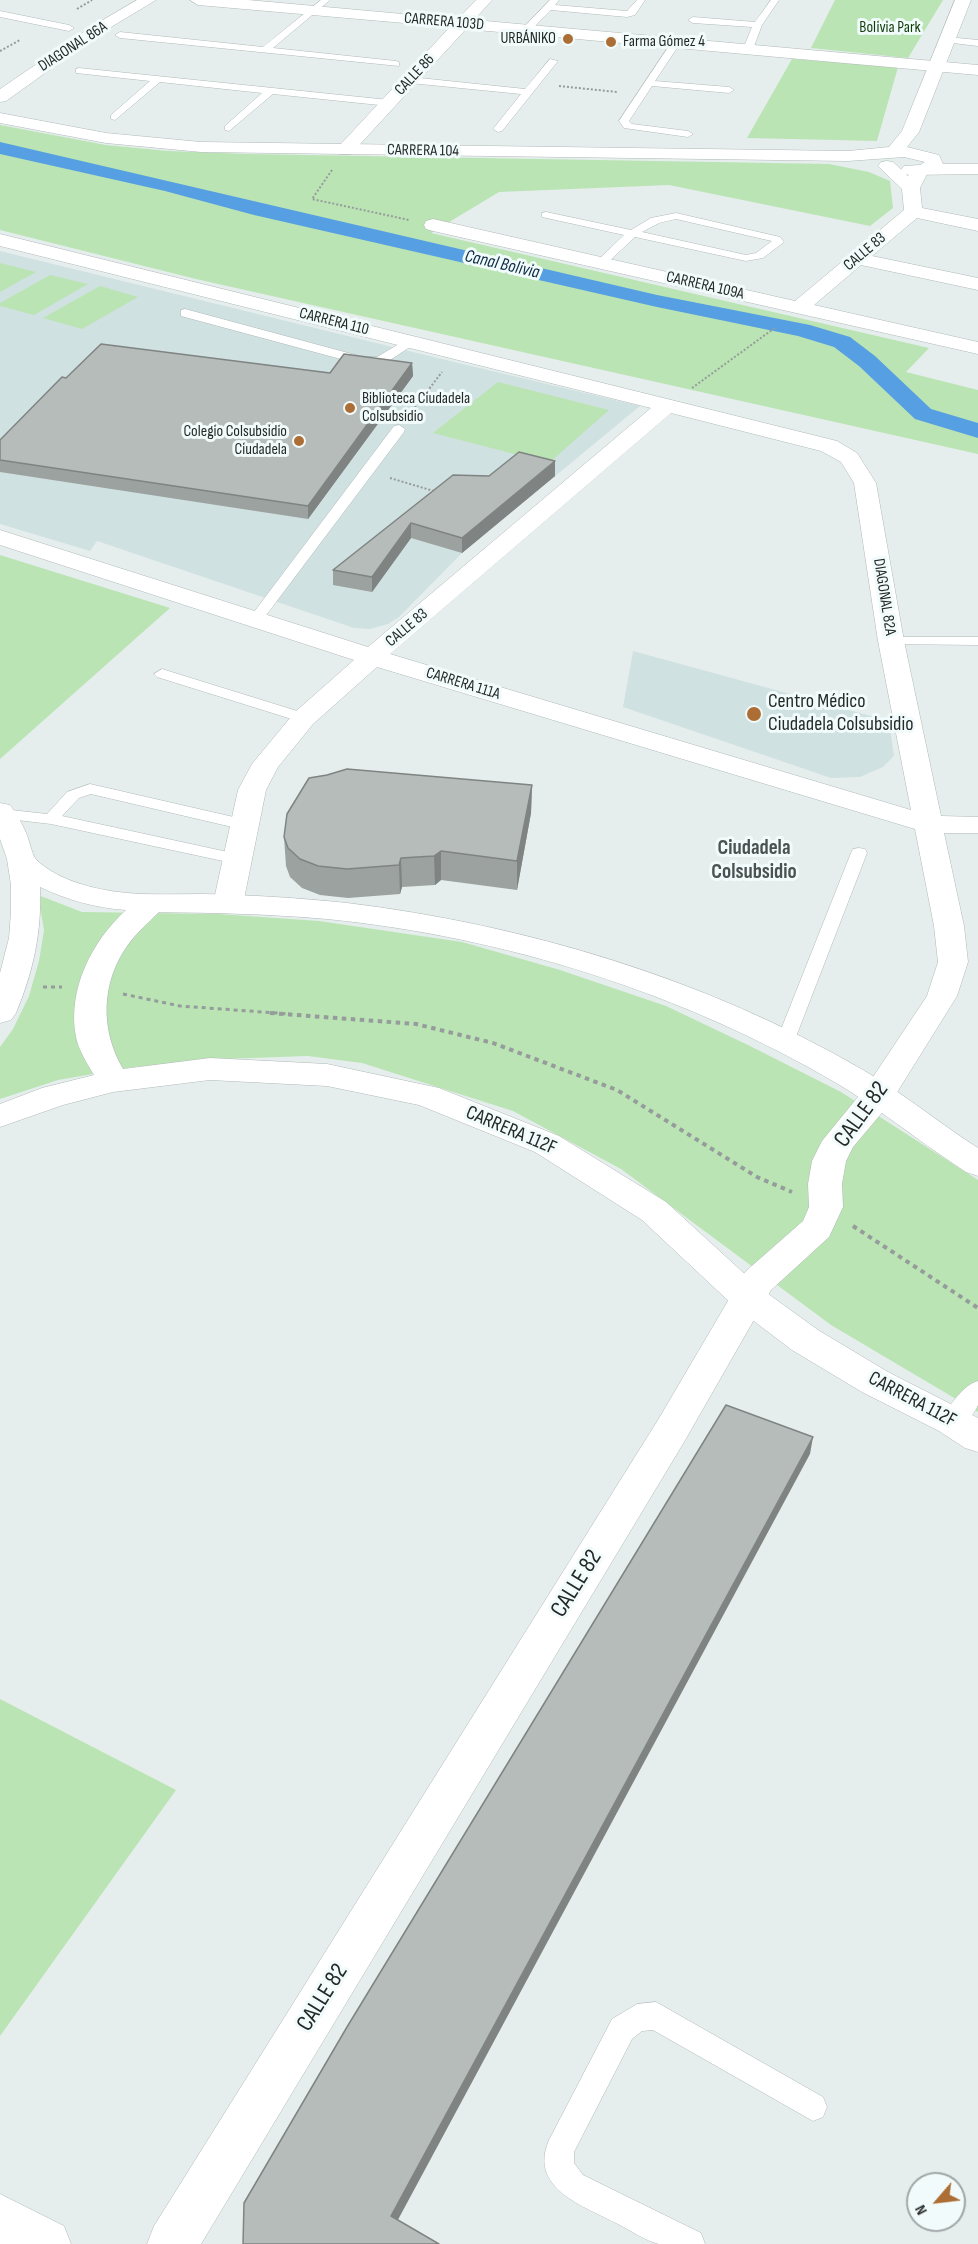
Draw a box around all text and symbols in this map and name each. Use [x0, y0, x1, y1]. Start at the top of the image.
street label: CARRERA 103D [403, 9, 485, 35]
street label: DIAGONAL 86A [35, 18, 111, 76]
park label: Bolivia Park [859, 18, 921, 38]
place label: URBÁNIKO [500, 29, 556, 49]
marker: URBÁNIKO [561, 32, 575, 46]
place label: Farma Gómez 4 [623, 32, 705, 52]
marker: Farma Gómez 4 [604, 35, 618, 49]
street label: CALLE 86 [391, 50, 439, 100]
street label: CARRERA 104 [387, 141, 459, 161]
street label: CALLE 83 [840, 229, 890, 275]
water label: Canal Bolivia [462, 246, 542, 284]
street label: CARRERA 109A [664, 268, 746, 304]
street label: CARRERA 110 [297, 304, 371, 340]
place label: Biblioteca Ciudadela Colsubsidio [362, 389, 470, 427]
marker: Biblioteca Ciudadela Colsubsidio [343, 401, 357, 415]
place label: Colegio Colsubsidio Ciudadela [183, 422, 287, 460]
marker: Colegio Colsubsidio Ciudadela [292, 434, 306, 448]
street label: DIAGONAL 82A [868, 557, 900, 637]
street label: CALLE 83 [382, 605, 432, 651]
street label: CARRERA 111A [424, 664, 502, 704]
place label: Centro Médico Ciudadela Colsubsidio [768, 690, 913, 737]
marker: Centro Médico Ciudadela Colsubsidio [745, 705, 763, 723]
district label: Ciudadela Colsubsidio [711, 836, 797, 886]
street label: CALLE 82 [829, 1077, 895, 1153]
street label: CARRERA 112F [462, 1101, 560, 1161]
street label: CARRERA 112F [864, 1367, 960, 1433]
street label: CALLE 82 [545, 1545, 609, 1623]
street label: CALLE 82 [291, 1959, 355, 2037]
north arrow [906, 2172, 966, 2232]
text: N [911, 2202, 932, 2218]

